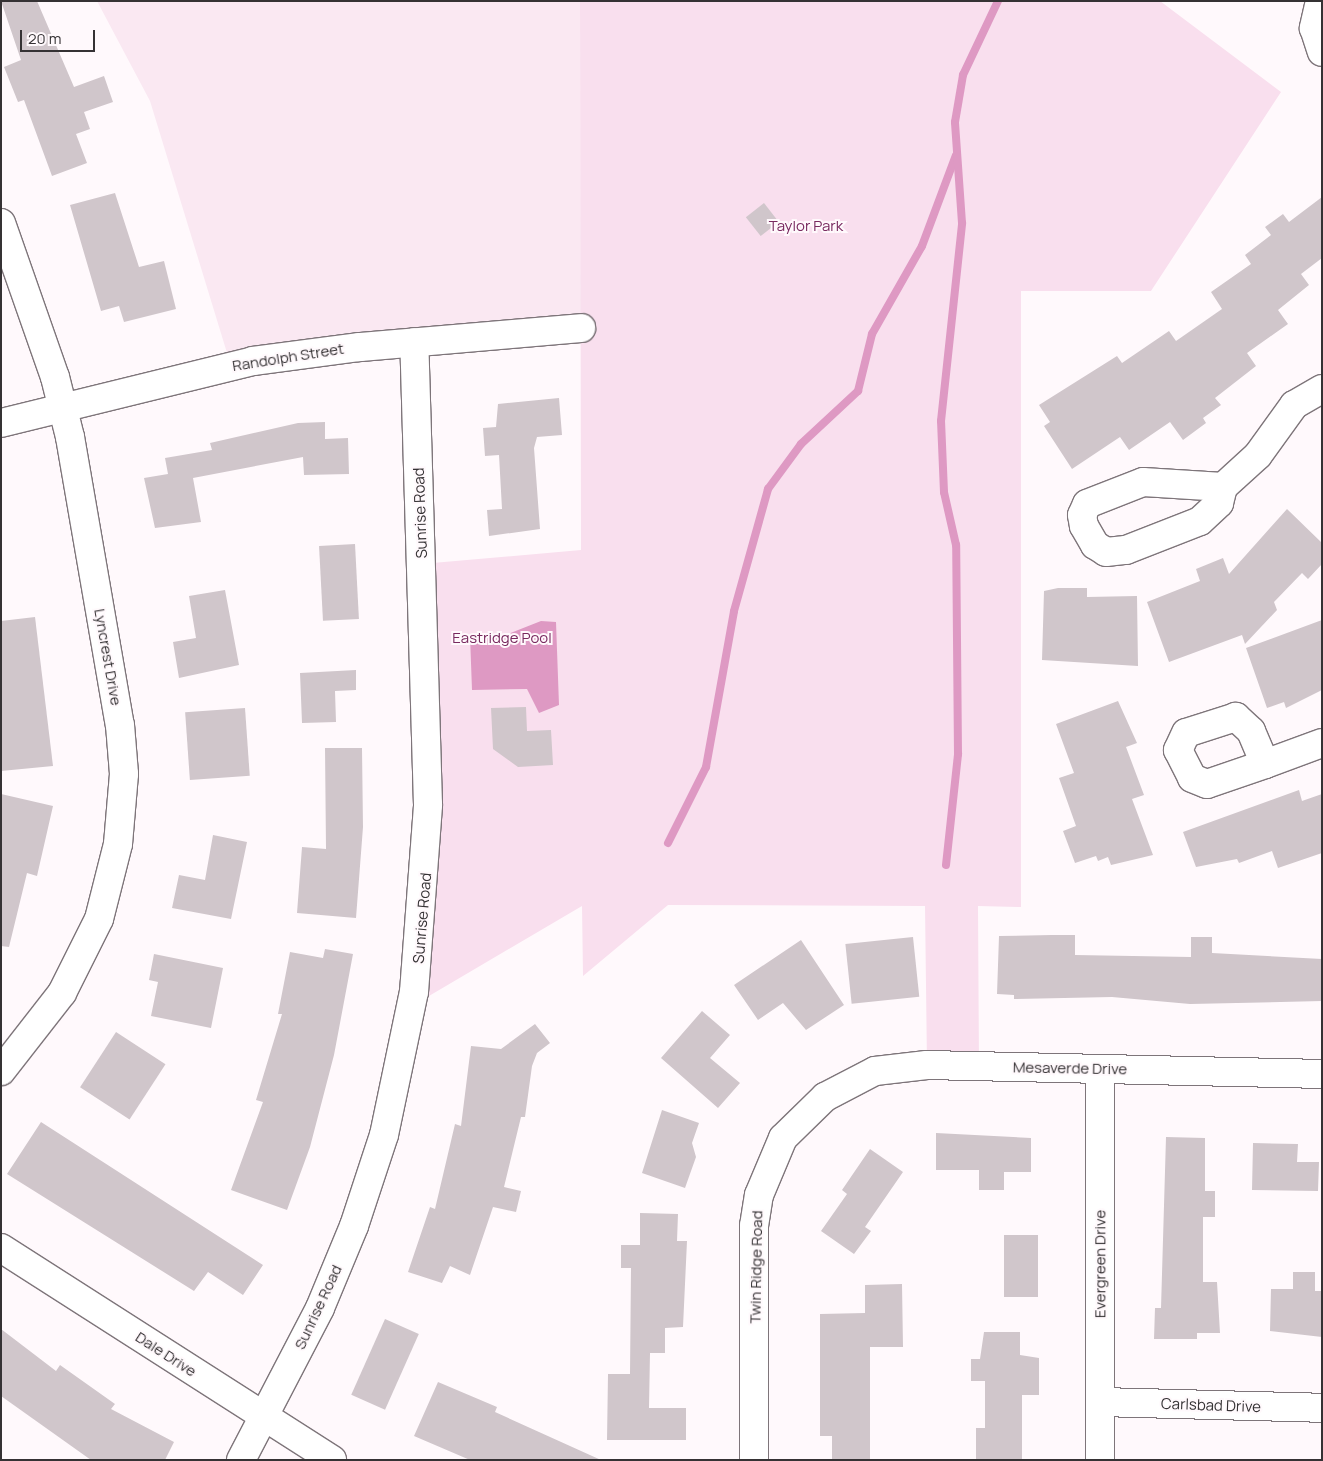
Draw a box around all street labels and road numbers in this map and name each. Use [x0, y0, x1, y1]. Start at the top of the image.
street label: Randolph Street [231, 339, 345, 375]
street label: Sunrise Road [409, 467, 431, 559]
street label: Lyncrest Drive [91, 607, 125, 707]
street label: Sunrise Road [409, 872, 435, 964]
street label: Mesaverde Drive [1013, 1058, 1127, 1078]
street label: Twin Ridge Road [746, 1210, 766, 1324]
street label: Evergreen Drive [1091, 1210, 1109, 1318]
street label: Sunrise Road [291, 1262, 345, 1352]
street label: Dale Drive [132, 1328, 200, 1380]
street label: Carlsbad Drive [1161, 1394, 1261, 1416]

